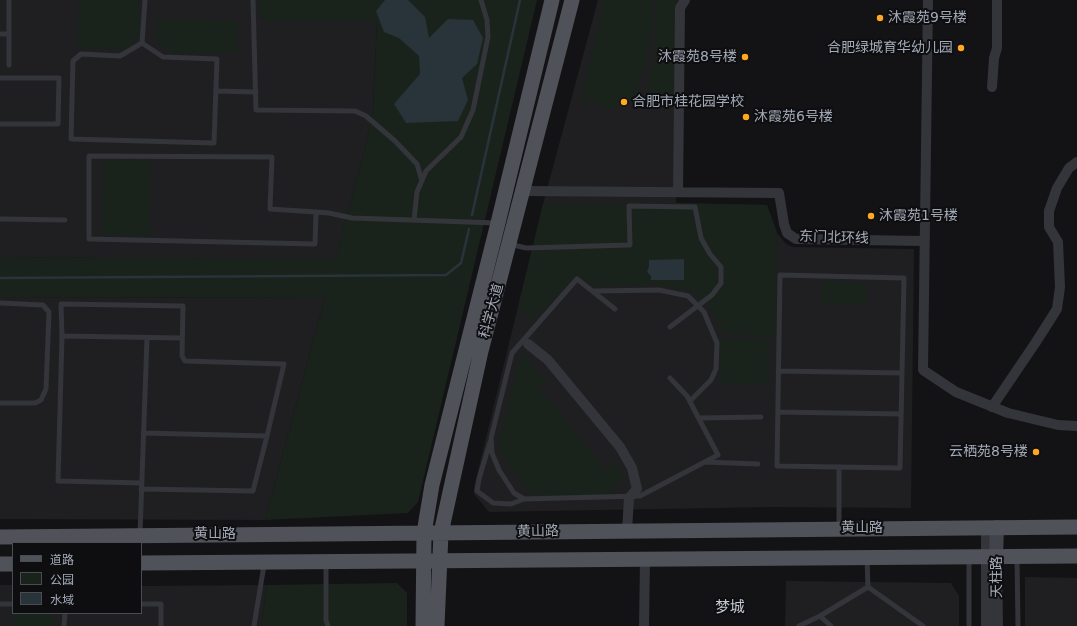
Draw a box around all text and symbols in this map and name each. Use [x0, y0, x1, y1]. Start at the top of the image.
place label: 沐霞苑9号楼 [888, 10, 967, 26]
marker: 沐霞苑9号楼 [875, 13, 885, 23]
place label: 合肥绿城育华幼儿园 [827, 40, 953, 56]
marker: 合肥绿城育华幼儿园 [956, 43, 966, 53]
place label: 沐霞苑8号楼 [658, 49, 737, 65]
marker: 沐霞苑8号楼 [740, 52, 750, 62]
place label: 合肥市桂花园学校 [632, 94, 744, 110]
marker: 合肥市桂花园学校 [619, 97, 629, 107]
place label: 沐霞苑6号楼 [754, 109, 833, 125]
marker: 沐霞苑6号楼 [741, 112, 751, 122]
place label: 沐霞苑1号楼 [879, 208, 958, 224]
marker: 沐霞苑1号楼 [866, 211, 876, 221]
street label: 东门北环线 [799, 228, 869, 248]
street label: 科学大道 [477, 282, 507, 340]
place label: 云栖苑8号楼 [949, 444, 1028, 460]
marker: 云栖苑8号楼 [1031, 447, 1041, 457]
street label: 黄山路 [841, 520, 883, 536]
street label: 黄山路 [517, 523, 559, 541]
street label: 黄山路 [194, 526, 236, 542]
legend [12, 542, 142, 614]
text: 道路 [50, 553, 74, 567]
street label: 天柱路 [989, 556, 1005, 598]
text: 公园 [50, 573, 74, 587]
text: 水域 [50, 593, 74, 607]
district label: 梦城 [715, 599, 745, 617]

